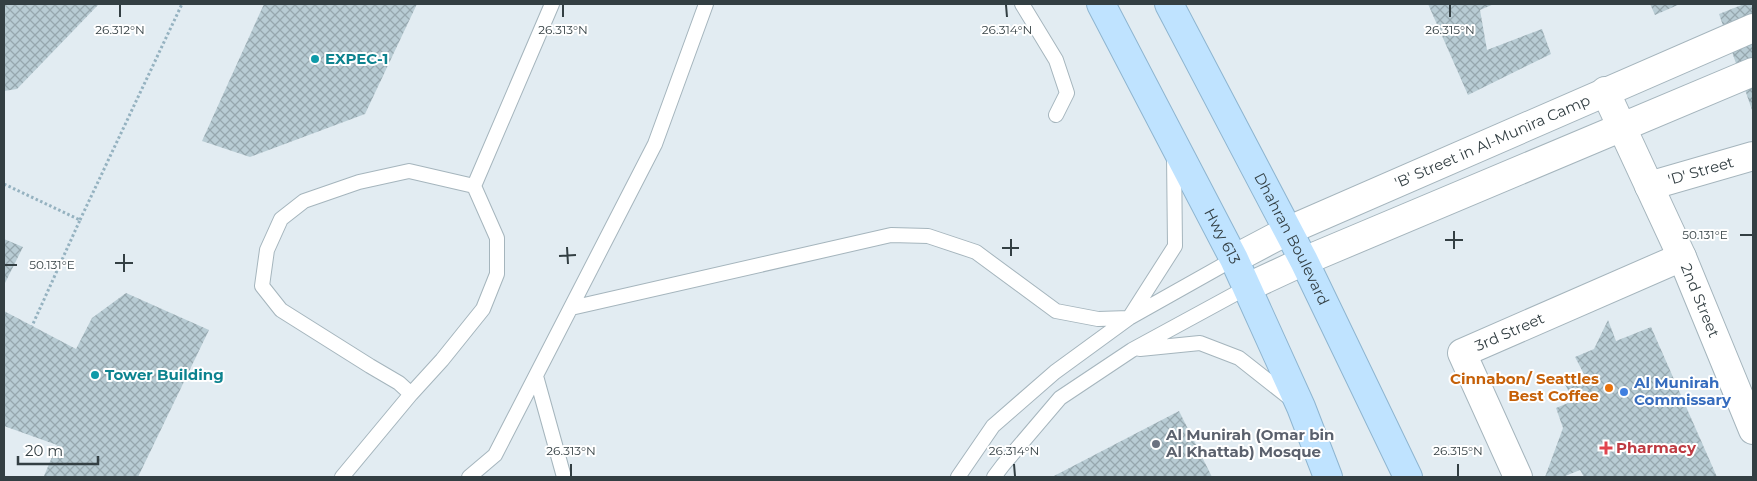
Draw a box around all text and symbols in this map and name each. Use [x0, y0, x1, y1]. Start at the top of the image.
text: 26.312°N [95, 22, 145, 37]
text: 26.313°N [538, 22, 588, 37]
text: 26.314°N [982, 22, 1032, 37]
text: 26.315°N [1425, 22, 1475, 37]
place label: EXPEC-1 [325, 49, 388, 68]
marker: EXPEC-1 [309, 53, 321, 65]
street label: 'B' Street in Al-Munira Camp [1391, 90, 1593, 192]
street label: 'D' Street [1666, 152, 1736, 189]
street label: Dhahran Boulevard [1250, 169, 1334, 308]
street label: Hwy 613 [1200, 205, 1245, 267]
text: 50.131°E [1682, 227, 1728, 242]
text: 50.131°E [29, 257, 75, 272]
street label: 2nd Street [1677, 261, 1724, 340]
street label: 3rd Street [1472, 308, 1547, 355]
place label: Tower Building [105, 365, 224, 384]
marker: Tower Building [89, 369, 101, 381]
place label: Cinnabon/ Seattles Best Coffee [1450, 369, 1599, 405]
place label: Al Munirah Commissary [1633, 373, 1732, 409]
marker: Cinnabon/ Seattles Best Coffee [1603, 382, 1615, 394]
marker: Al Munirah Commissary [1618, 386, 1630, 398]
place label: Al Munirah (Omar bin Al Khattab) Mosque [1165, 425, 1334, 461]
scale bar [18, 434, 98, 466]
marker: Al Munirah (Omar bin Al Khattab) Mosque [1150, 438, 1162, 450]
place label: Pharmacy [1616, 438, 1697, 457]
text: 20 m [25, 441, 63, 460]
marker: Pharmacy [1600, 442, 1612, 454]
text: 26.313°N [546, 443, 596, 458]
text: 26.314°N [989, 443, 1039, 458]
text: 26.315°N [1433, 443, 1483, 458]

